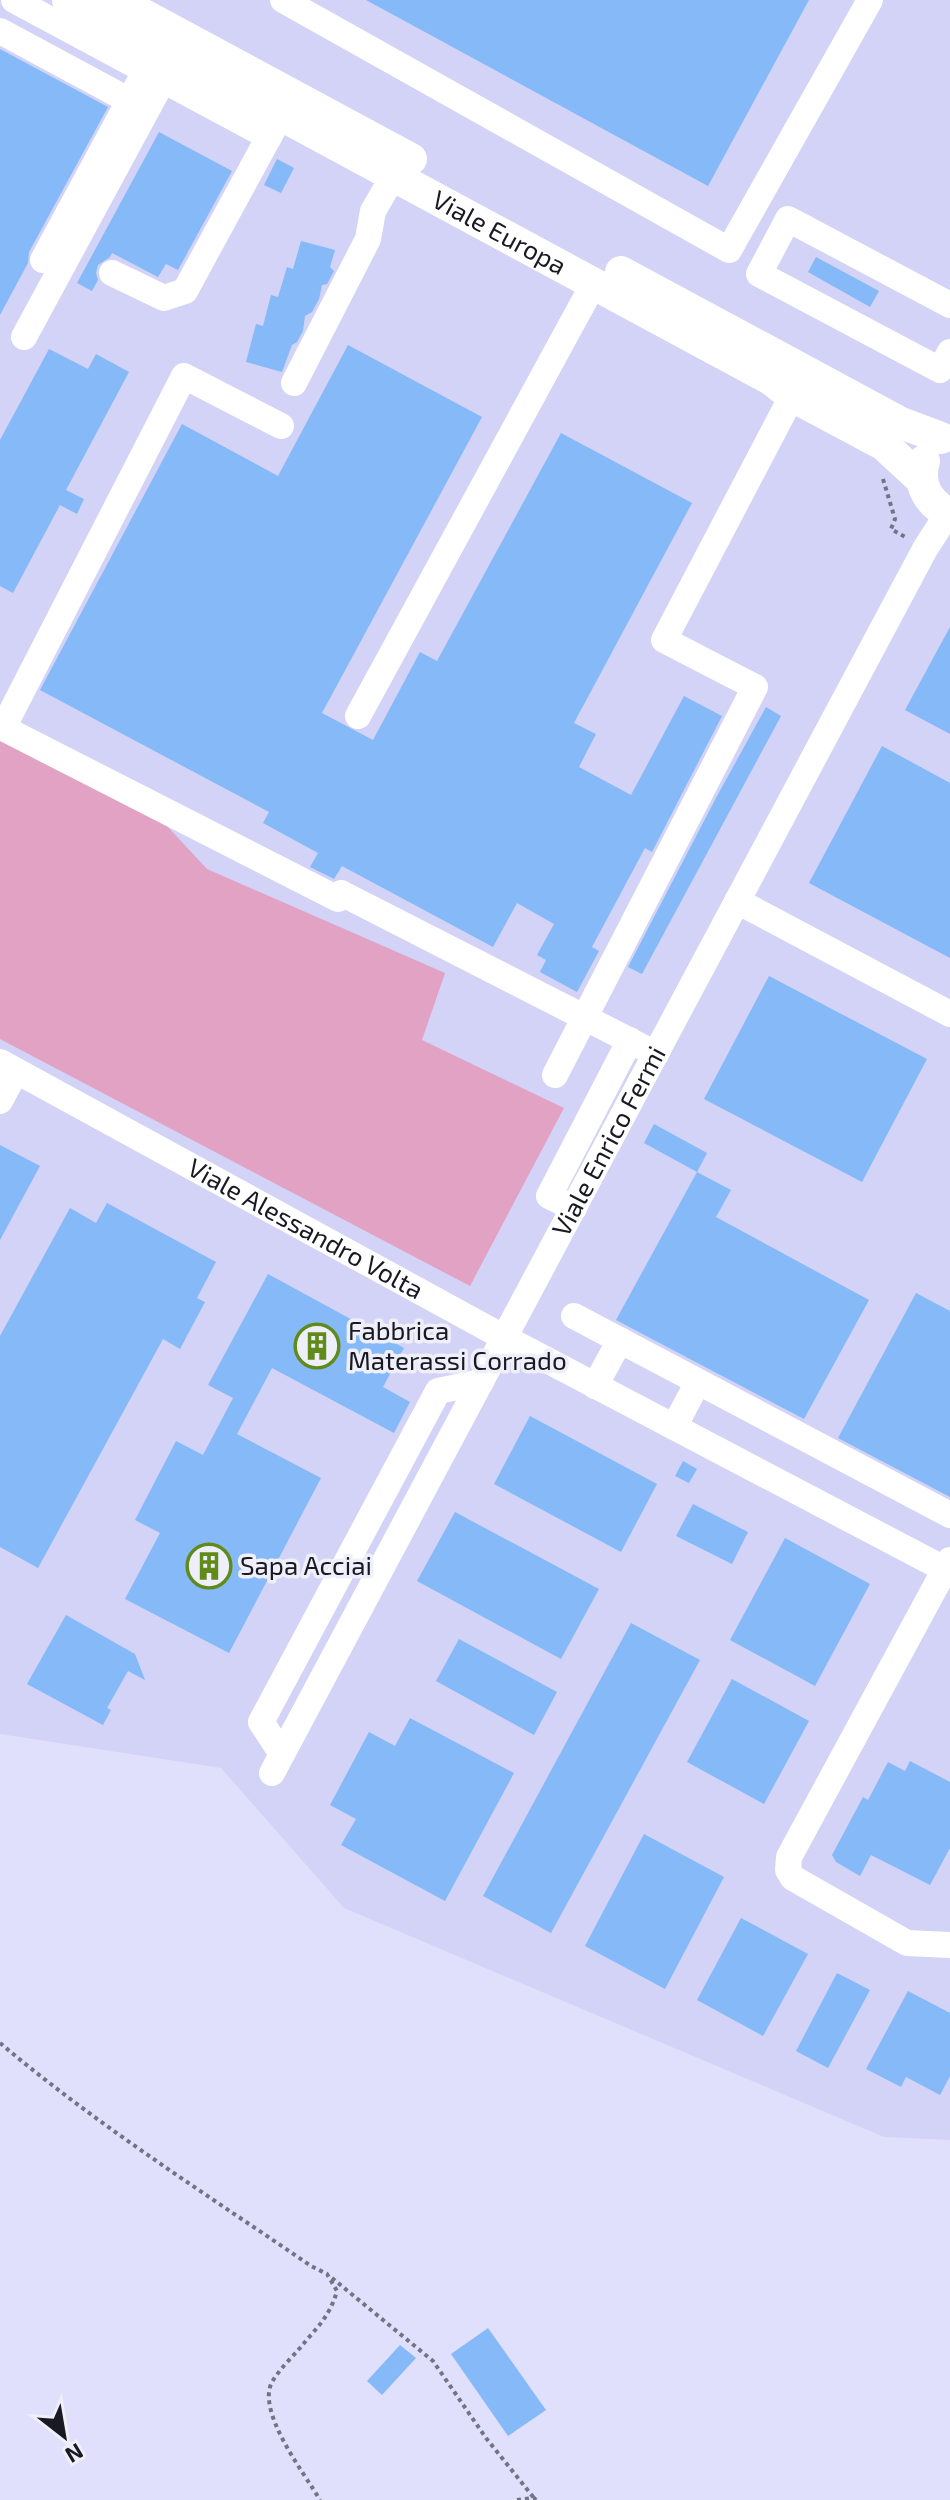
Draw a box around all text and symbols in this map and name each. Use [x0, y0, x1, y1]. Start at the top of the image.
street label: Viale Europa [428, 183, 572, 280]
street label: Viale Enrico Fermi [544, 1040, 671, 1241]
street label: Viale Alessandro Volta [183, 1151, 429, 1304]
place label: Fabbrica Materassi Corrado [348, 1314, 567, 1375]
building icon: Fabbrica Materassi Corrado [293, 1322, 341, 1370]
building icon: Sapa Acciai [185, 1542, 233, 1590]
place label: Sapa Acciai [240, 1549, 372, 1580]
north arrow [24, 2396, 104, 2476]
text: N [61, 2439, 88, 2469]

